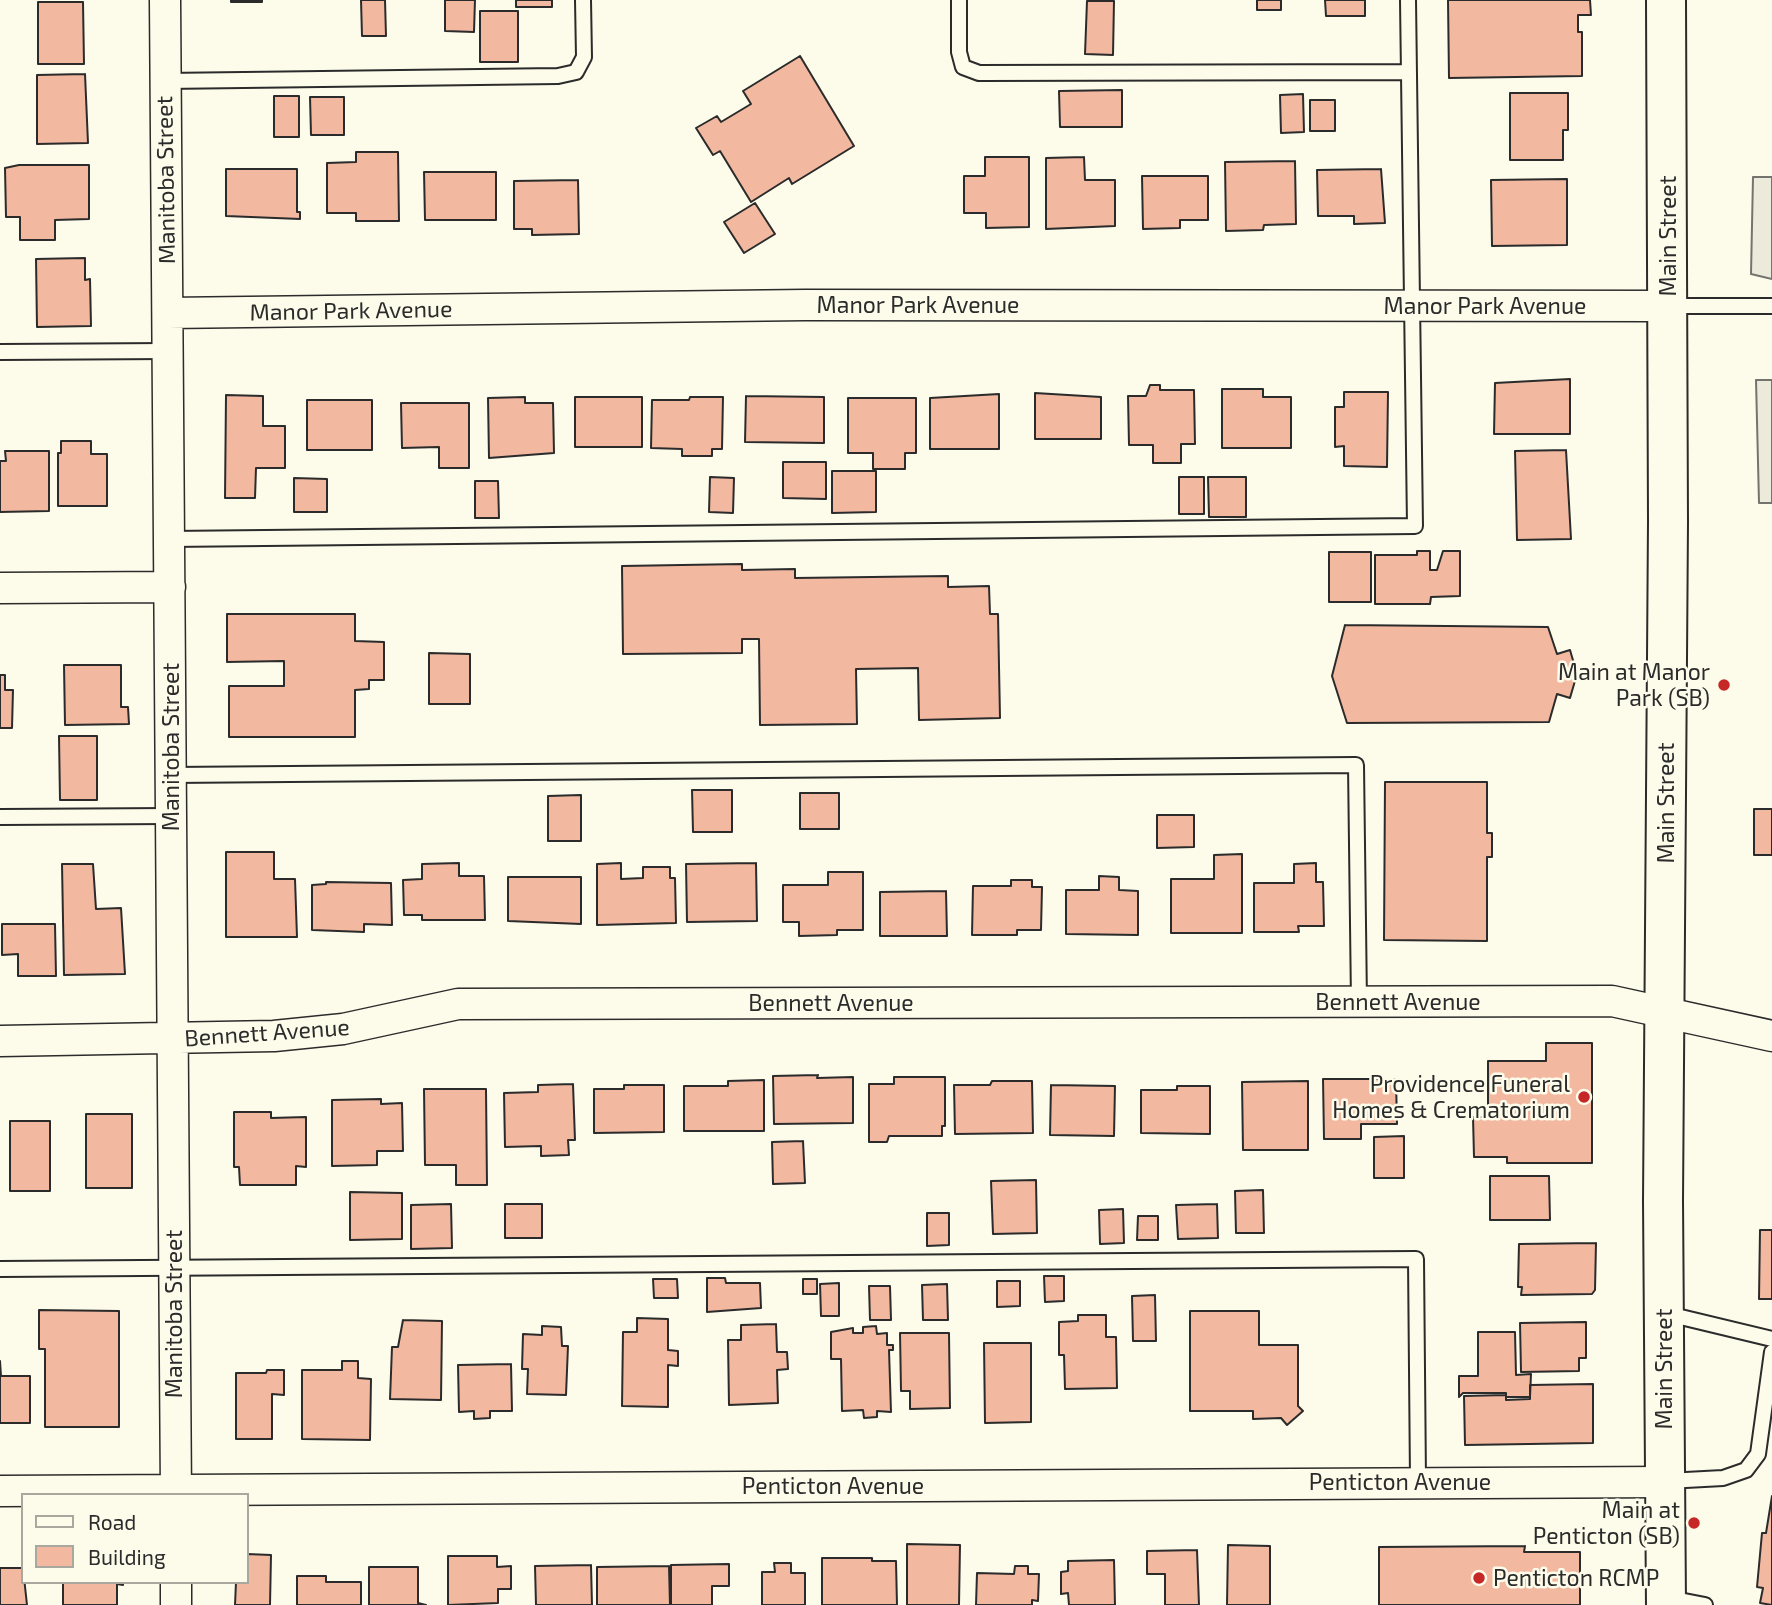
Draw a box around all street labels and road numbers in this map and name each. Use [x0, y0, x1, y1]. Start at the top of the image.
street label: Manitoba Street [151, 96, 181, 264]
street label: Main Street [1654, 176, 1682, 296]
street label: Manor Park Avenue [817, 291, 1019, 319]
street label: Manor Park Avenue [1384, 292, 1586, 320]
street label: Manor Park Avenue [249, 295, 453, 327]
street label: Manitoba Street [157, 663, 185, 831]
street label: Main Street [1652, 743, 1680, 863]
street label: Bennett Avenue [1315, 988, 1481, 1016]
street label: Bennett Avenue [748, 989, 914, 1017]
street label: Bennett Avenue [184, 1013, 350, 1053]
street label: Manitoba Street [160, 1230, 188, 1398]
street label: Main Street [1650, 1309, 1678, 1429]
street label: Penticton Avenue [1309, 1468, 1491, 1496]
street label: Penticton Avenue [742, 1472, 924, 1500]

